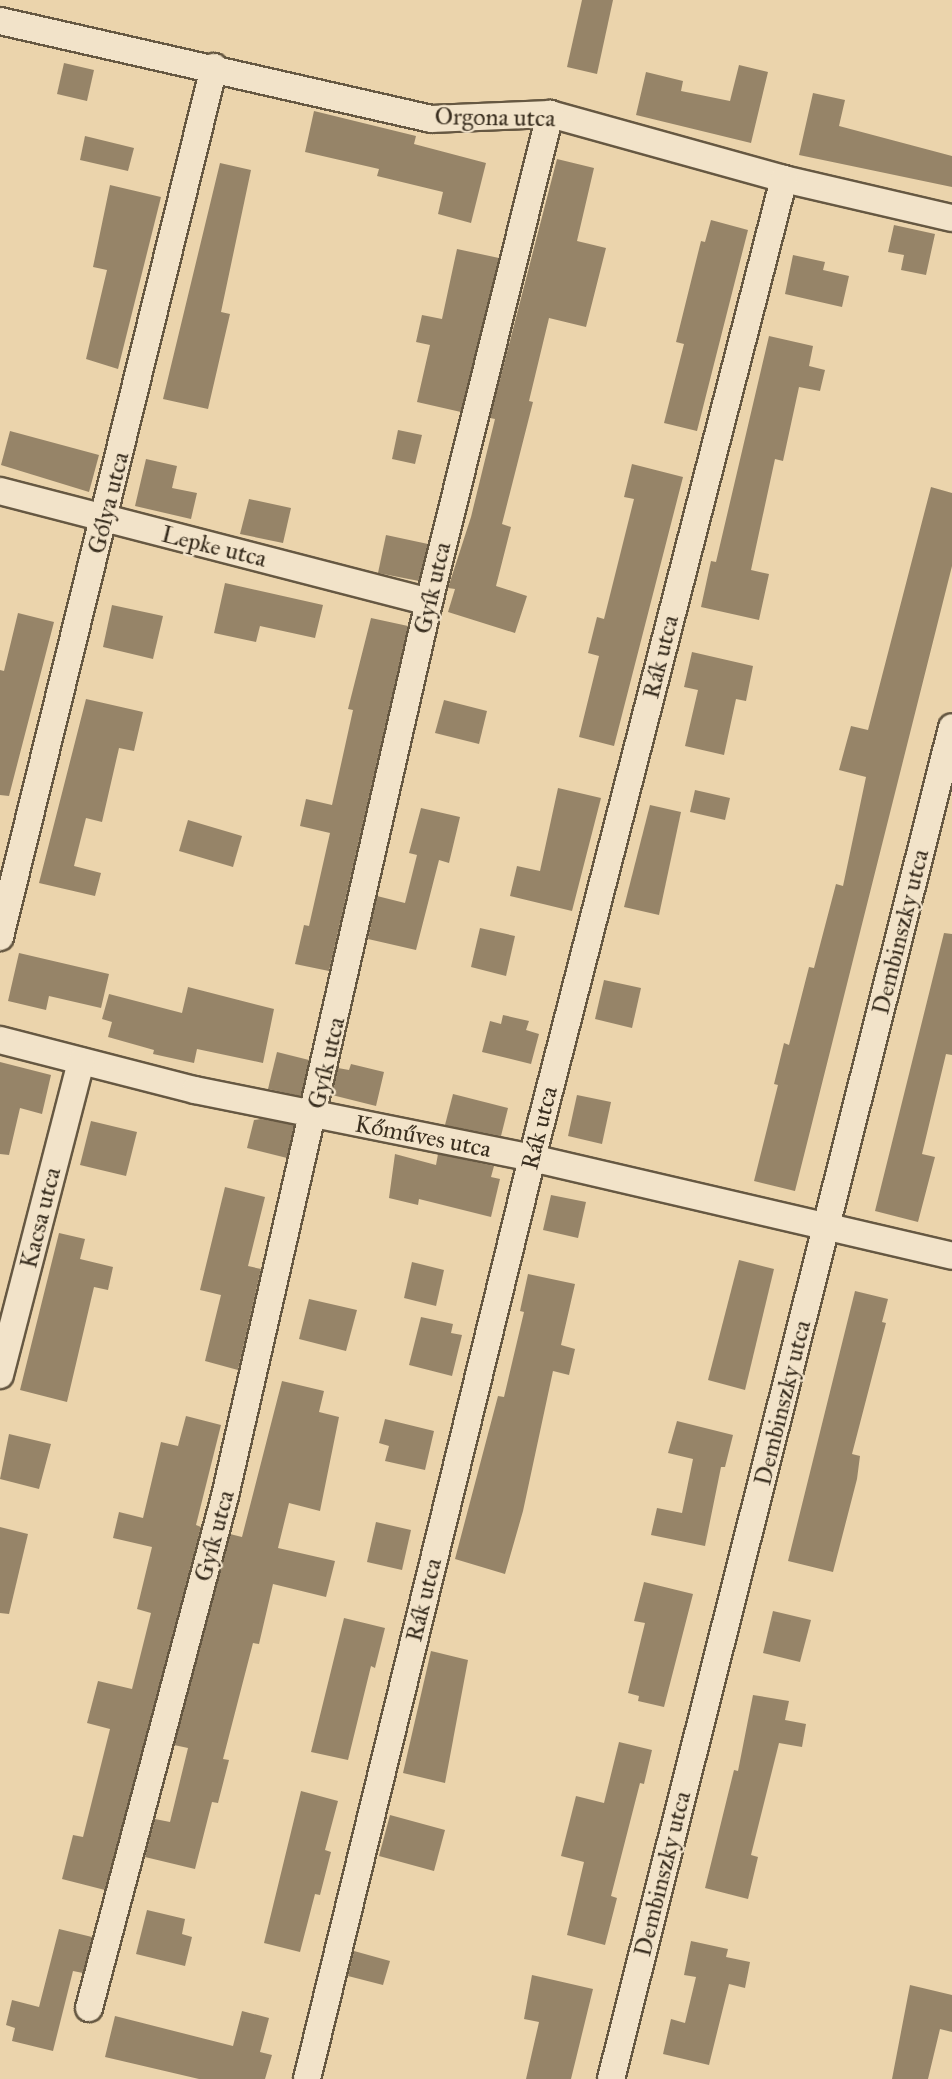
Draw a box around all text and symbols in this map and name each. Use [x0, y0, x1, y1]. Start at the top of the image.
street label: Orgona utca [434, 103, 556, 133]
street label: Gólya utca [82, 449, 136, 557]
street label: Lepke utca [158, 520, 270, 574]
street label: Gyík utca [408, 539, 458, 637]
street label: Rák utca [637, 612, 685, 702]
street label: Dembinszky utca [867, 846, 935, 1018]
street label: Gyík utca [302, 1014, 352, 1112]
street label: Rák utca [516, 1083, 564, 1173]
street label: Kőműves utca [352, 1110, 494, 1164]
street label: Kacsa utca [15, 1165, 67, 1271]
street label: Dembinszky utca [749, 1317, 817, 1489]
street label: Gyík utca [189, 1487, 241, 1585]
street label: Rák utca [400, 1555, 448, 1645]
street label: Dembinszky utca [629, 1788, 697, 1960]

